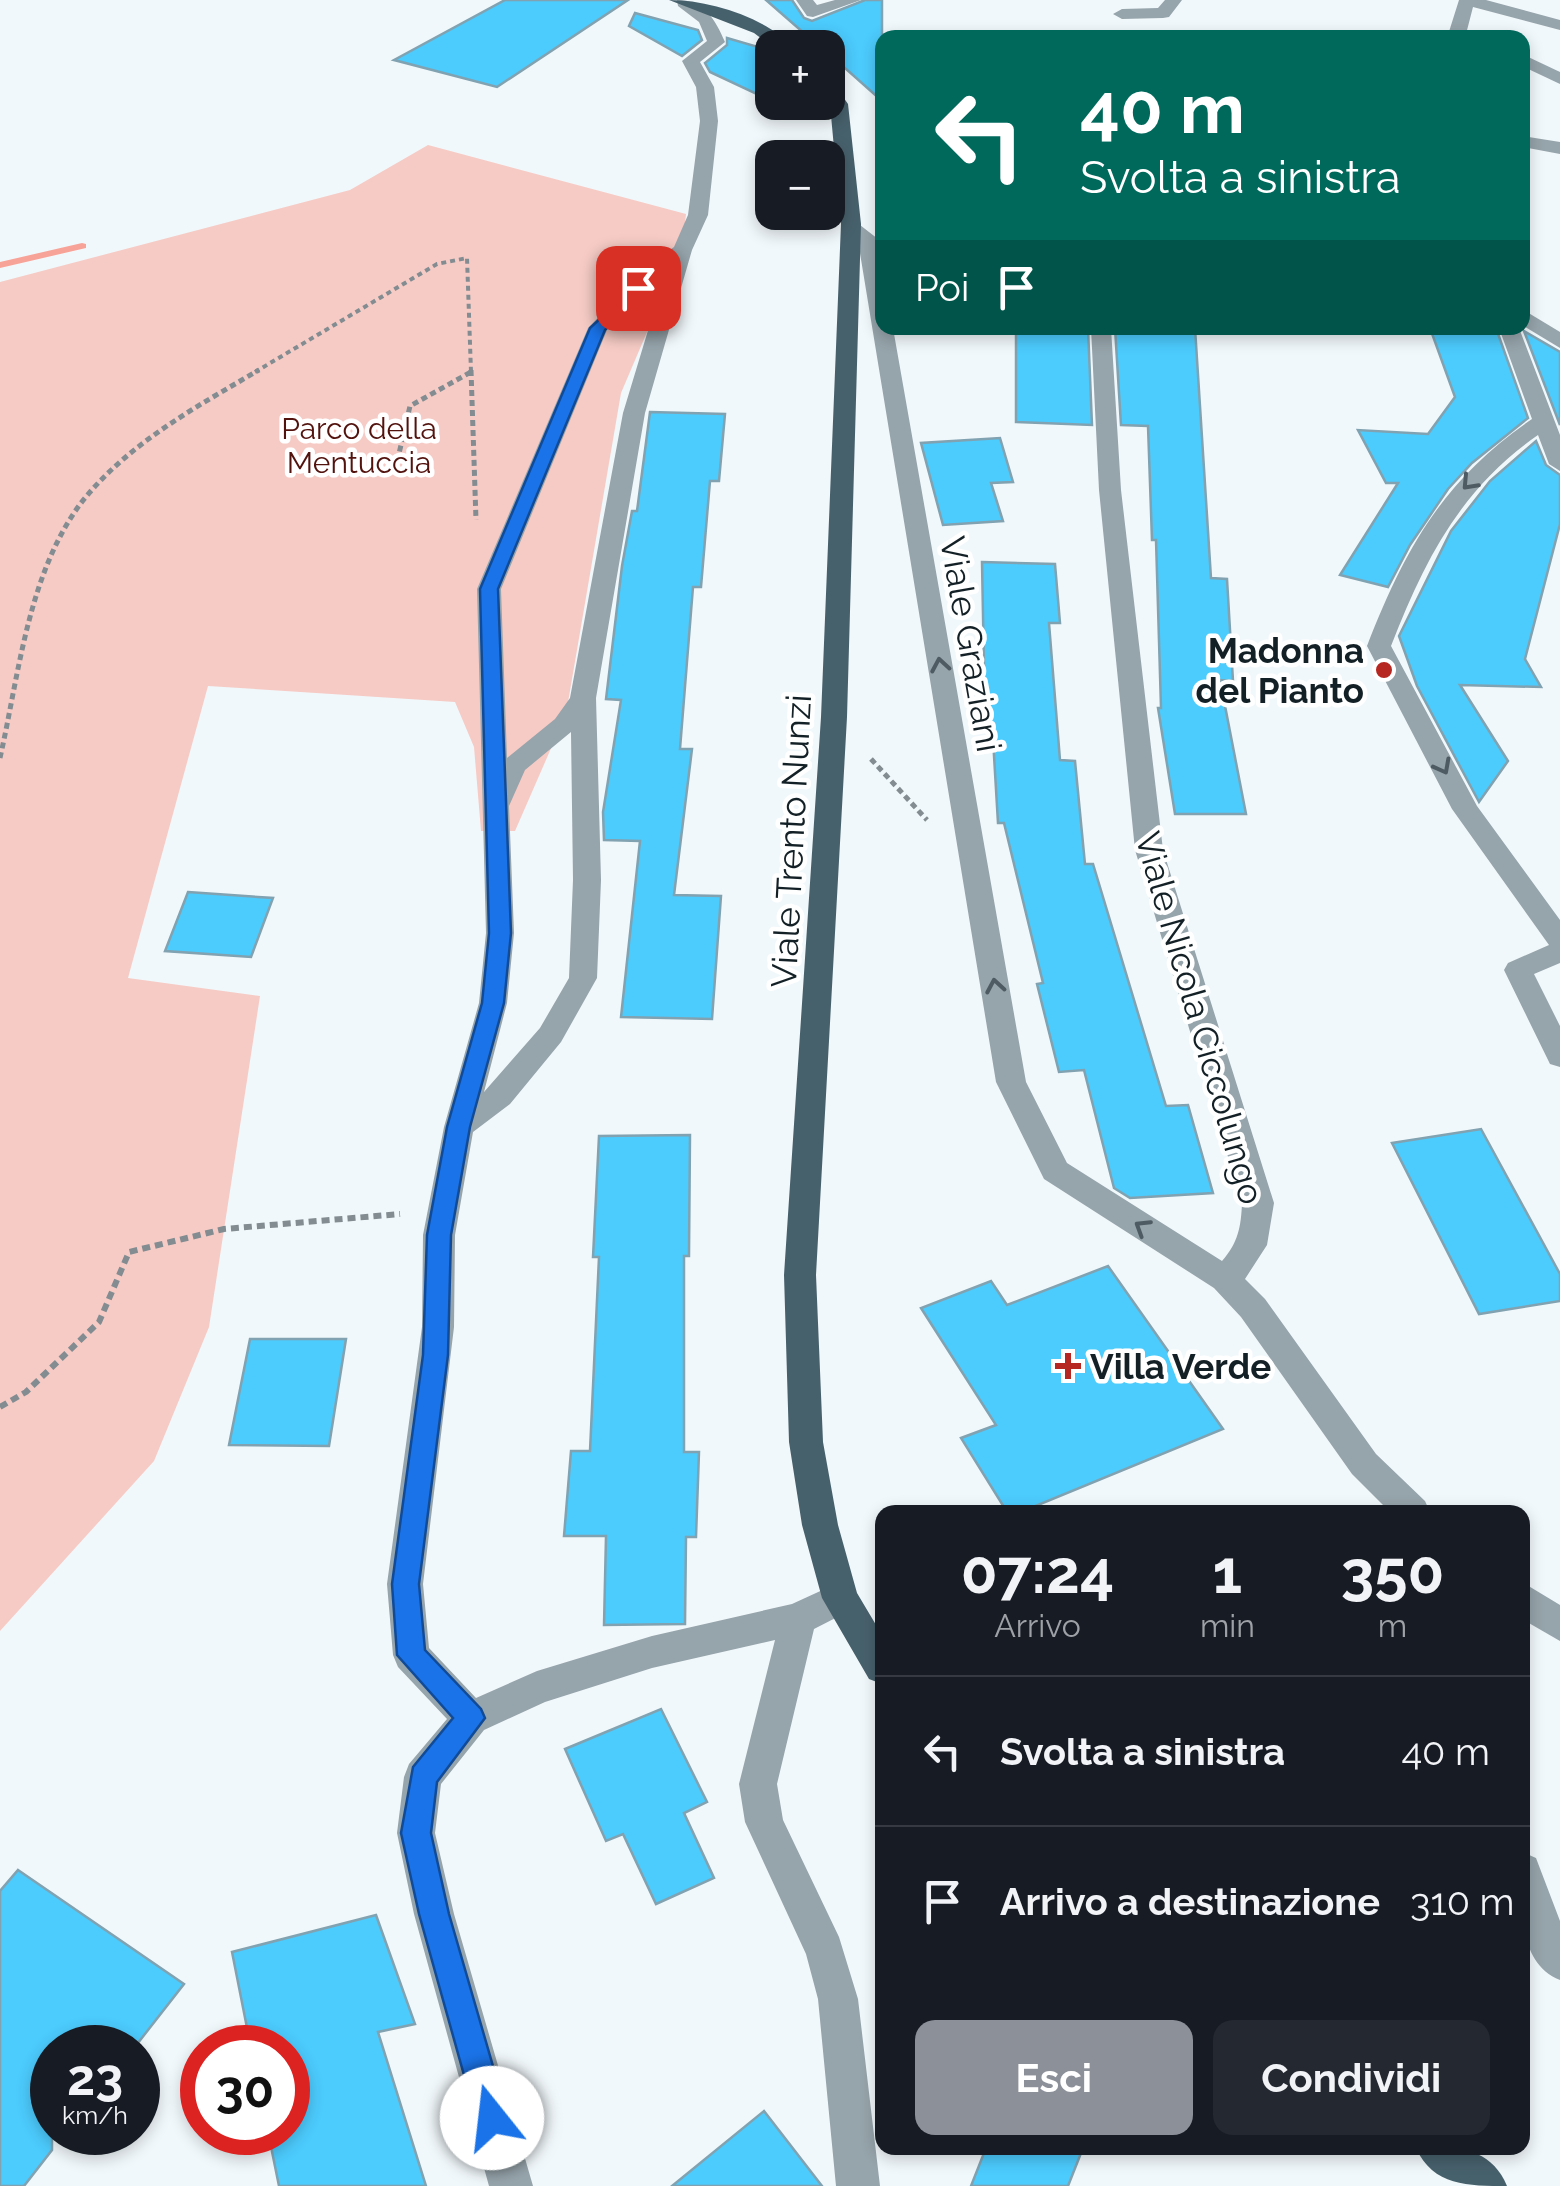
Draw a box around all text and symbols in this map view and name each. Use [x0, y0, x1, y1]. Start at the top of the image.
map controls [755, 30, 845, 230]
button: + [755, 30, 845, 120]
text: 40 m [1080, 67, 1245, 149]
icon: left [915, 70, 1045, 200]
button: − [755, 140, 845, 230]
text: Svolta a sinistra [1080, 151, 1400, 204]
pin [596, 246, 681, 331]
icon: arrive [989, 260, 1044, 315]
icon: arrive [611, 261, 666, 316]
text: Poi [915, 265, 969, 310]
park label: Parco della Mentuccia [281, 411, 437, 480]
one-way arrow [1463, 471, 1481, 490]
street label: Viale Graziani [932, 533, 1010, 755]
place label: Madonna del Pianto [1196, 630, 1364, 711]
one-way arrow [930, 657, 951, 674]
marker: Madonna del Pianto [1373, 659, 1395, 681]
street label: Viale Trento Nunzi [763, 693, 819, 989]
one-way arrow [1431, 756, 1450, 774]
street label: Viale Nicola Ciccolungo [1127, 827, 1273, 1209]
one-way arrow [985, 978, 1006, 994]
one-way arrow [1135, 1220, 1153, 1239]
place label: Villa Verde [1090, 1346, 1271, 1387]
marker: Villa Verde [1055, 1353, 1081, 1379]
text: 07:24 [961, 1537, 1114, 1607]
text: 1 [1213, 1537, 1242, 1607]
text: 350 [1341, 1537, 1444, 1607]
text: Arrivo [994, 1607, 1081, 1644]
text: min [1200, 1607, 1255, 1644]
text: m [1378, 1607, 1407, 1644]
icon: left [915, 1724, 970, 1779]
text: Svolta a sinistra [1000, 1729, 1285, 1774]
text: 40 m [1401, 1729, 1490, 1774]
icon: arrive [915, 1874, 970, 1929]
text: Arrivo a destinazione [1000, 1879, 1380, 1924]
text: 310 m [1410, 1879, 1515, 1924]
button: Esci [915, 2020, 1193, 2135]
button: Condividi [1213, 2020, 1490, 2135]
speed limit sign: 30 [180, 2025, 310, 2155]
text: 23 [67, 2048, 123, 2107]
position arrow [440, 2066, 544, 2170]
text: km/h [62, 2100, 128, 2130]

